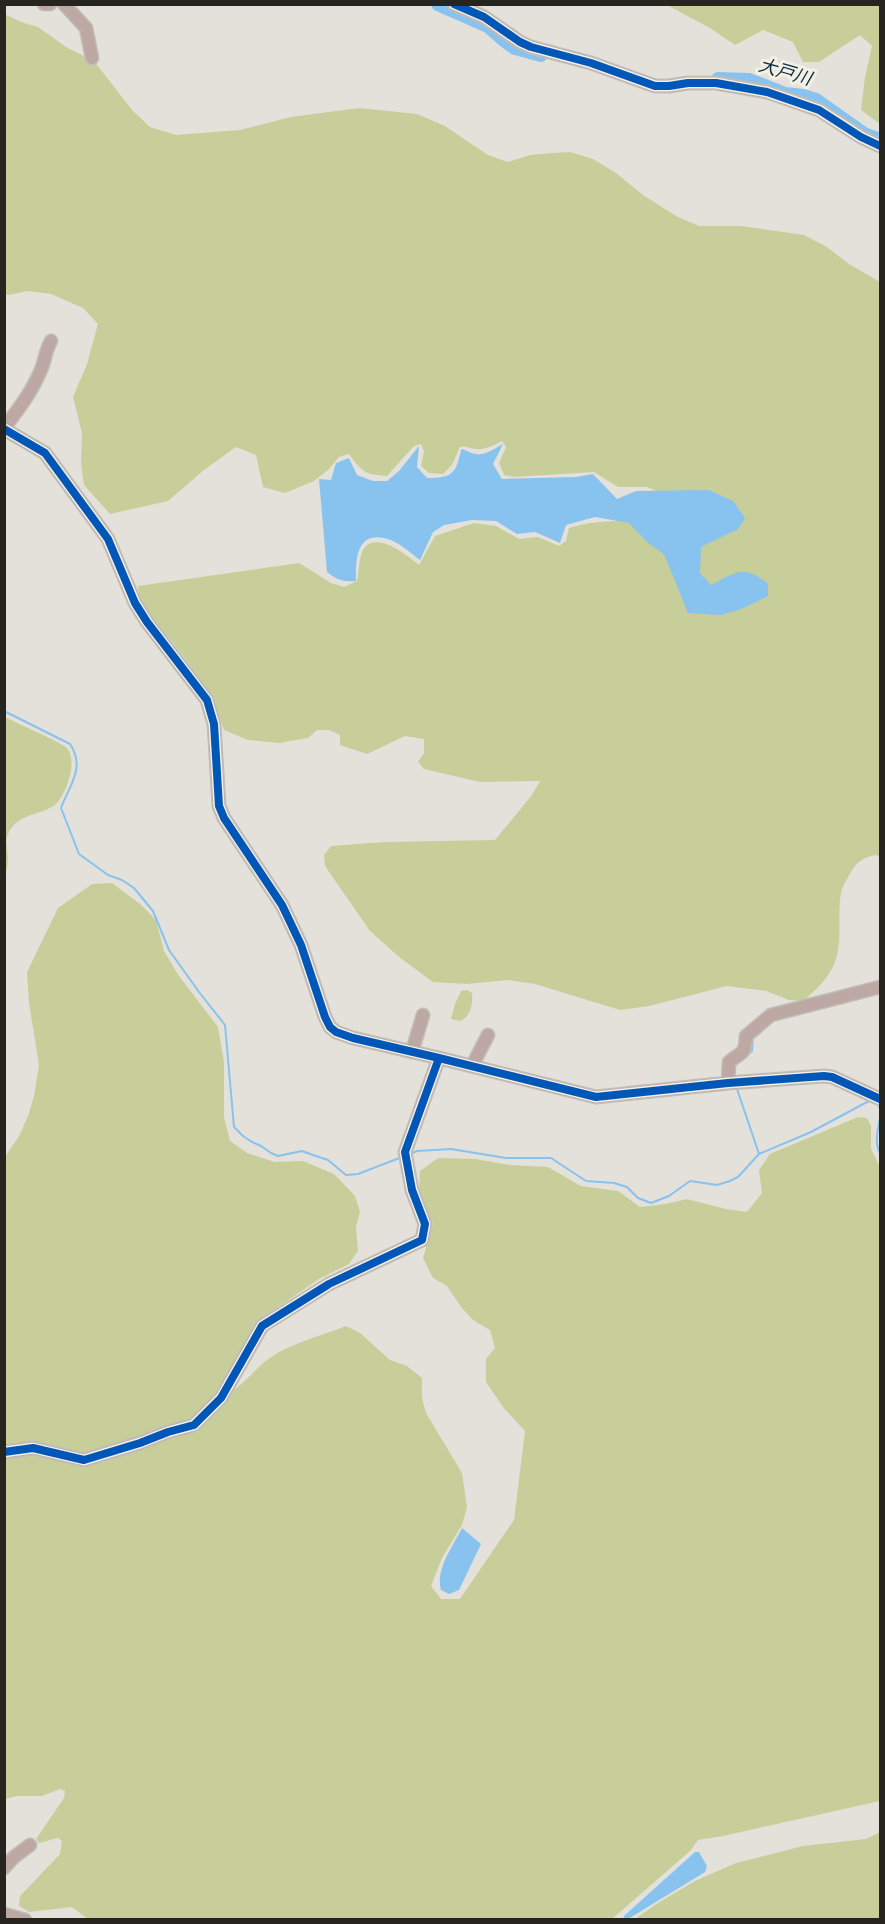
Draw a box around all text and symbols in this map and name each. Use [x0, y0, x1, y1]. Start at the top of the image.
water label: 大戸川 [756, 54, 816, 91]

